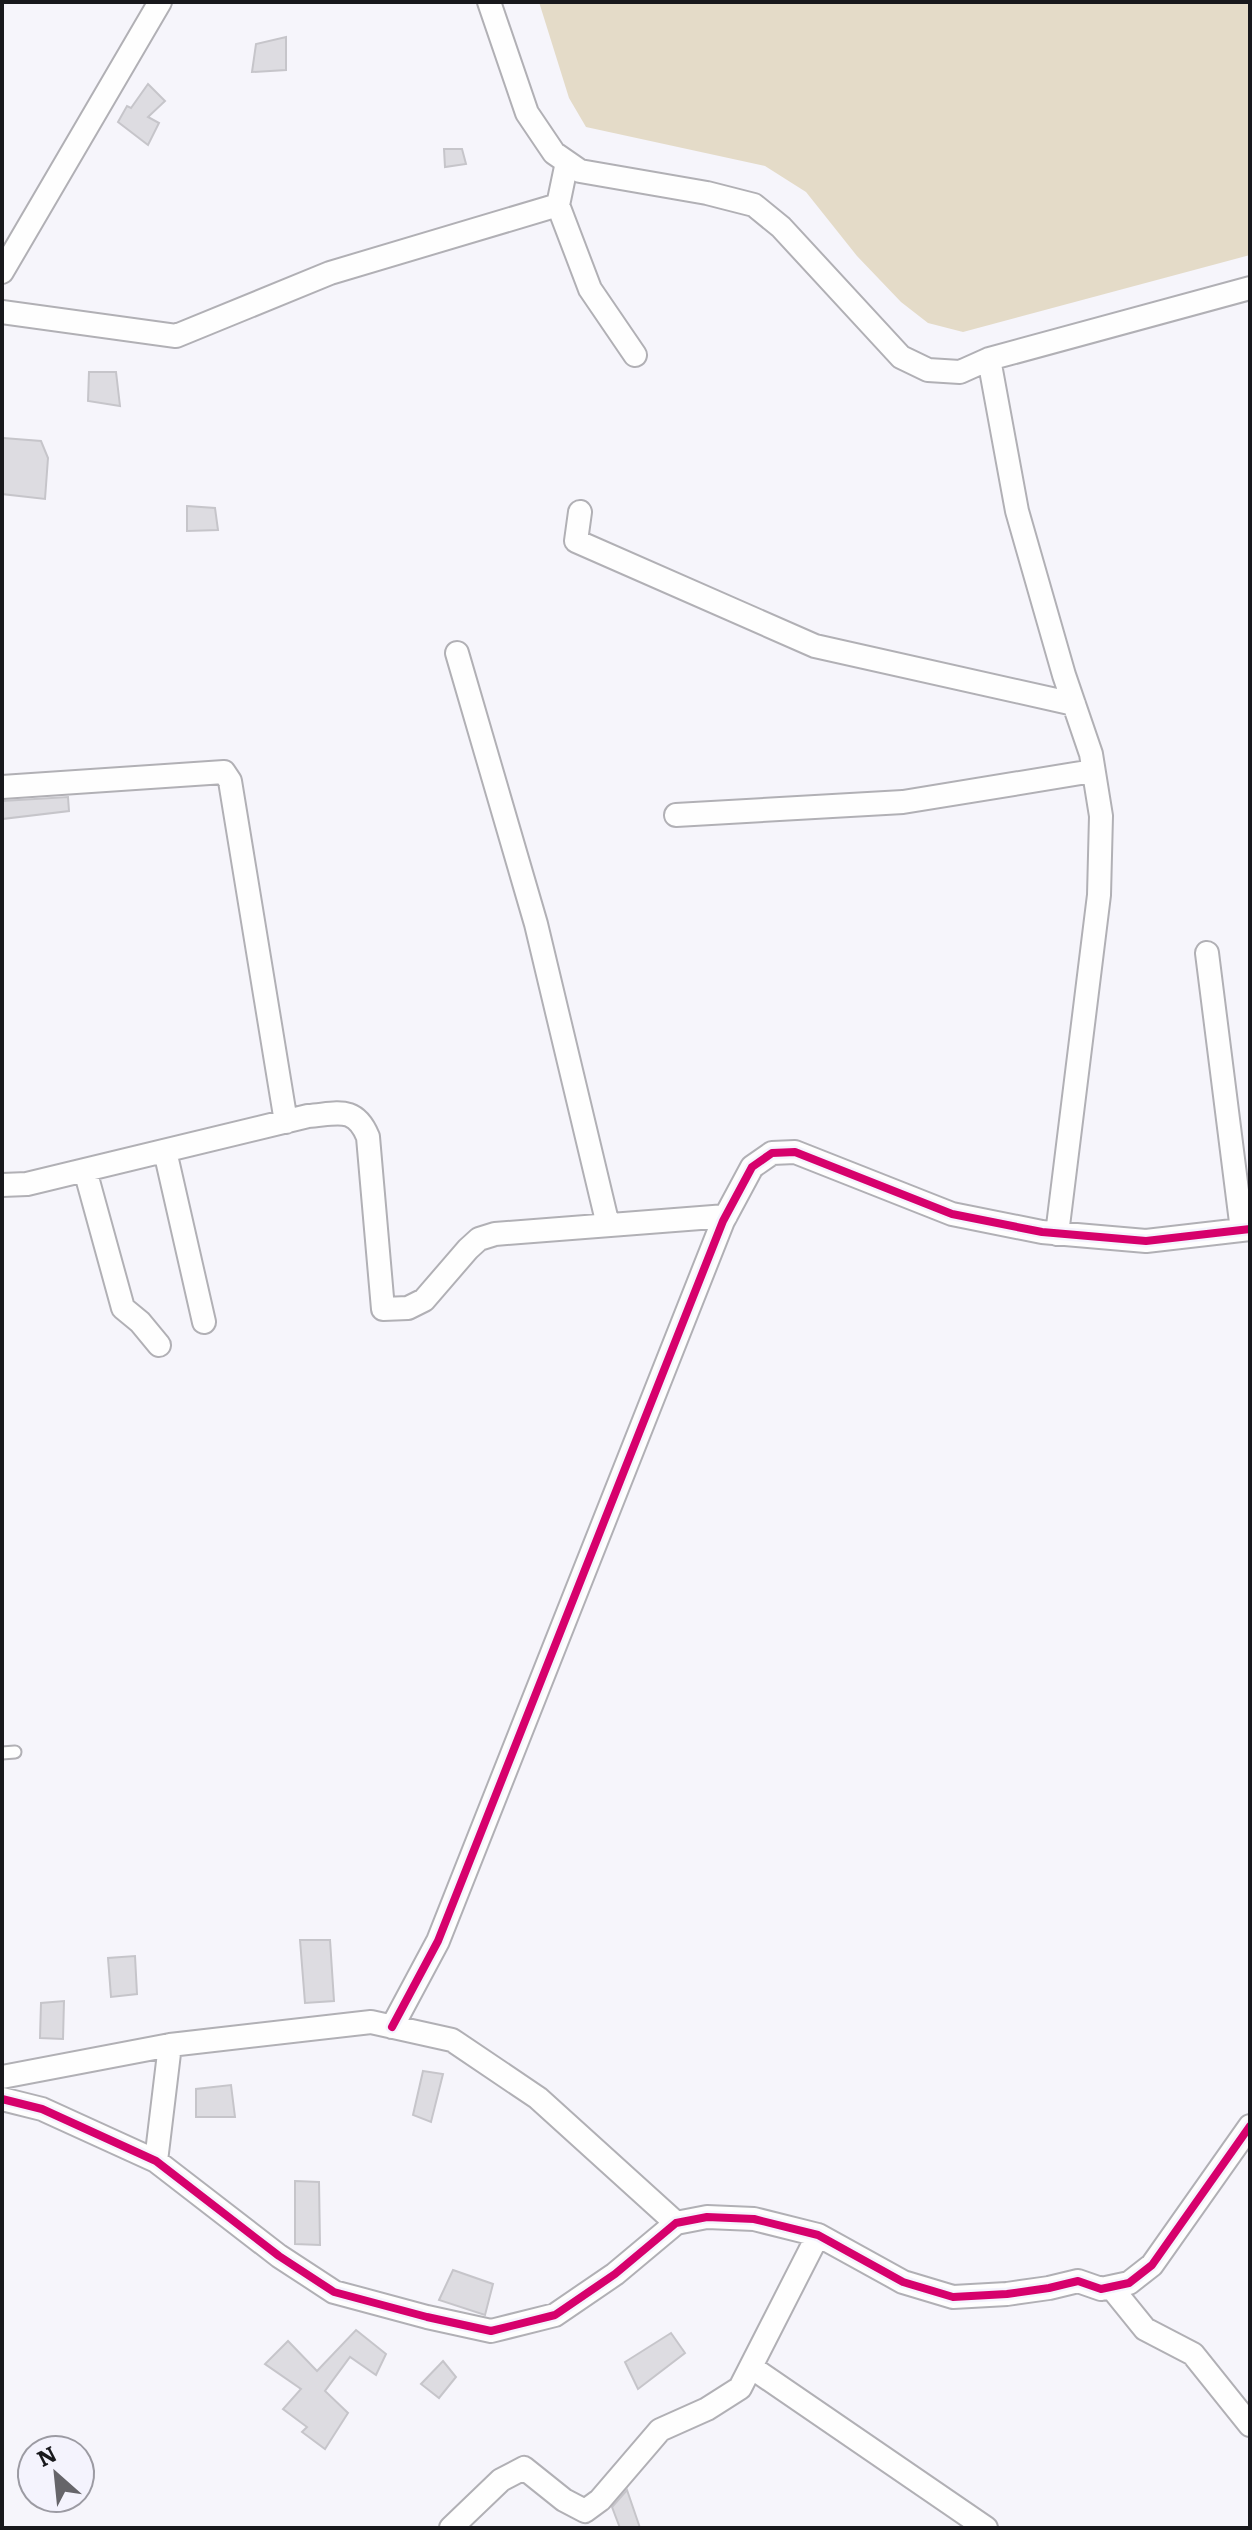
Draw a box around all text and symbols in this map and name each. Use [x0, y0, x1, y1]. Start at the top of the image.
north arrow [16, 2434, 96, 2514]
text: N [31, 2436, 62, 2474]

